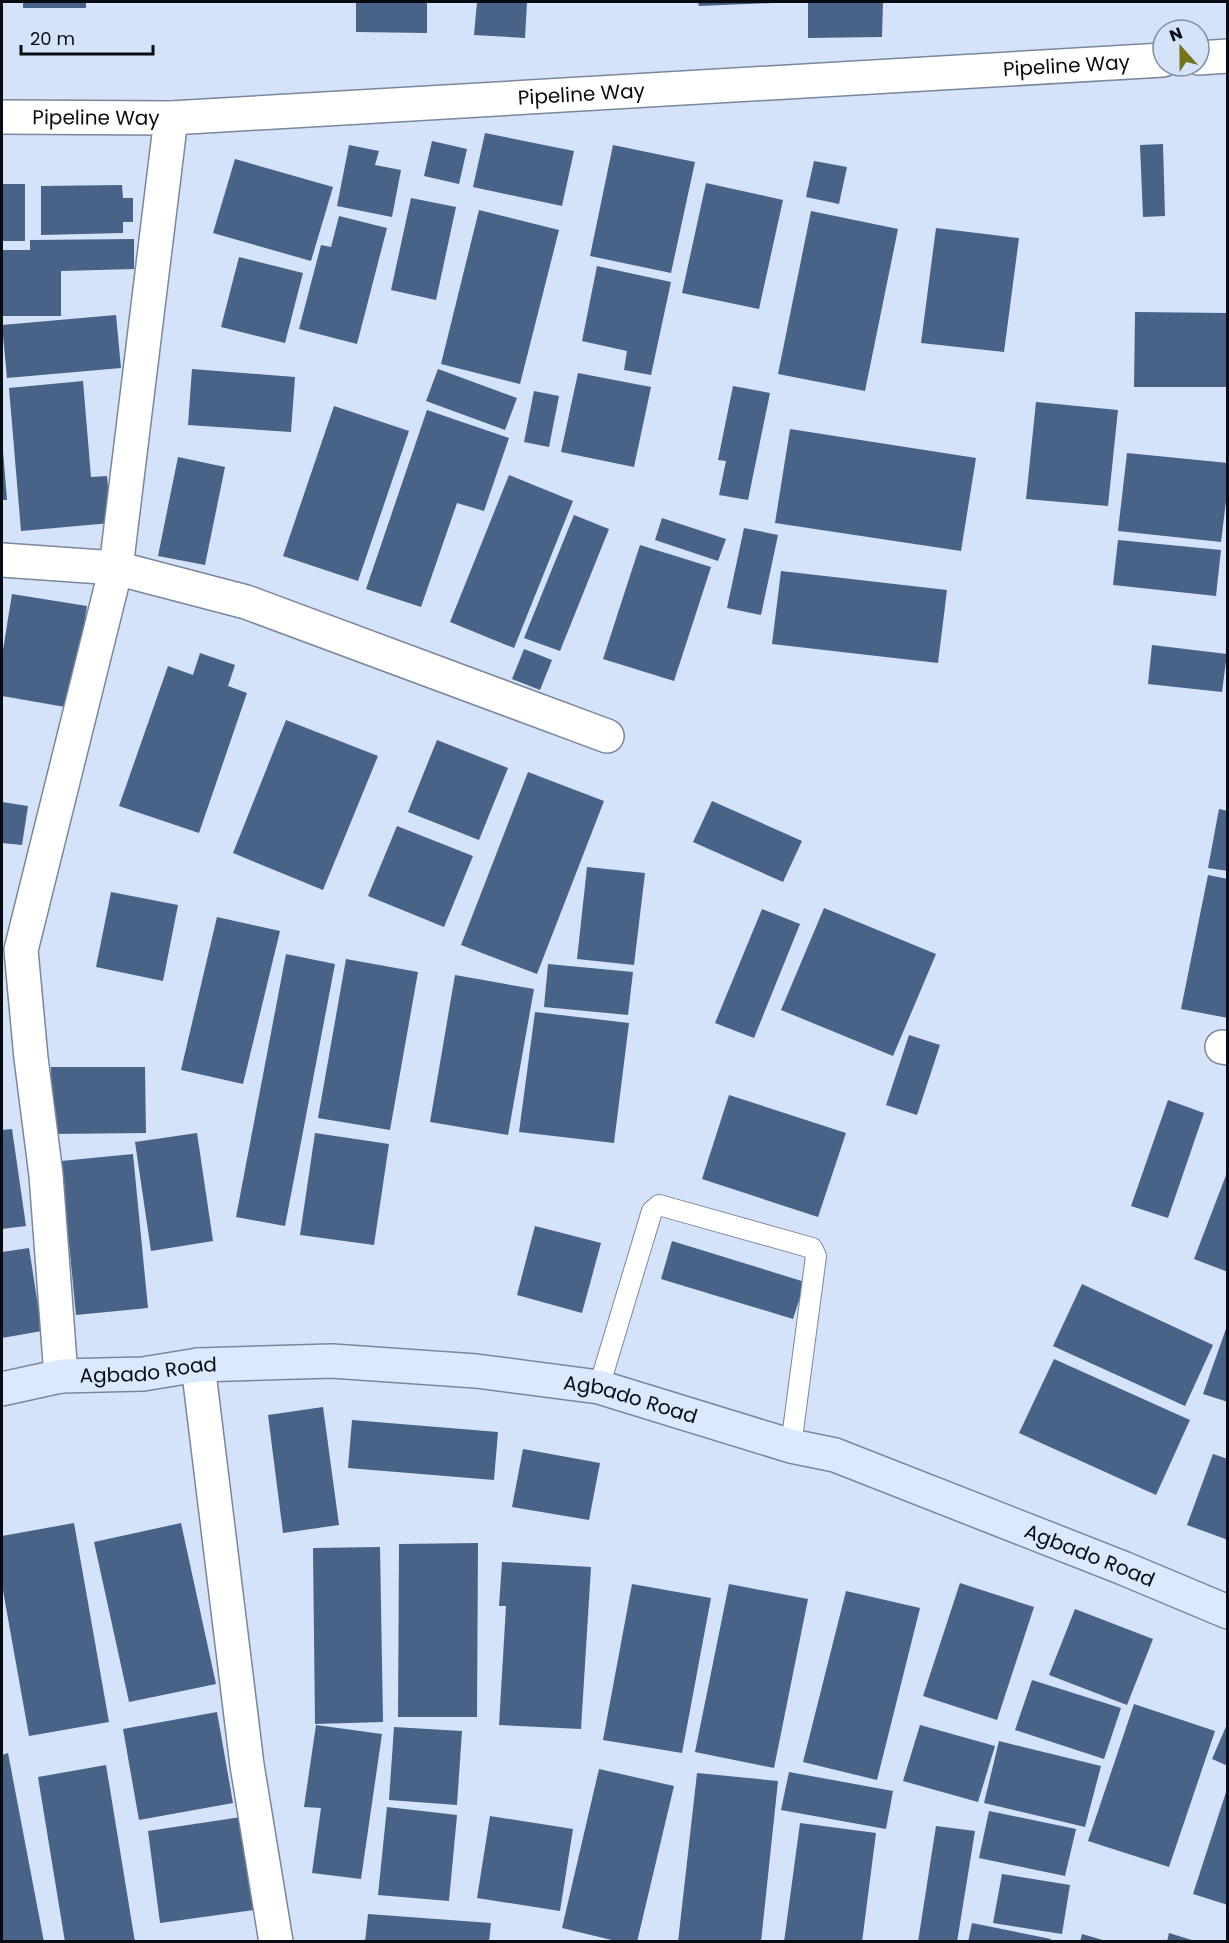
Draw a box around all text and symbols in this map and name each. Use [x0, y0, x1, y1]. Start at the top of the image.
scale bar [21, 18, 153, 56]
north arrow [1151, 18, 1211, 78]
text: N [1166, 22, 1186, 47]
text: 20 m [30, 26, 75, 51]
street label: Pipeline Way [1002, 48, 1131, 83]
street label: Pipeline Way [517, 76, 646, 112]
street label: Pipeline Way [32, 103, 160, 132]
street label: Agbado Road [79, 1350, 217, 1390]
street label: Agbado Road [562, 1369, 701, 1430]
street label: Agbado Road [1020, 1517, 1159, 1594]

